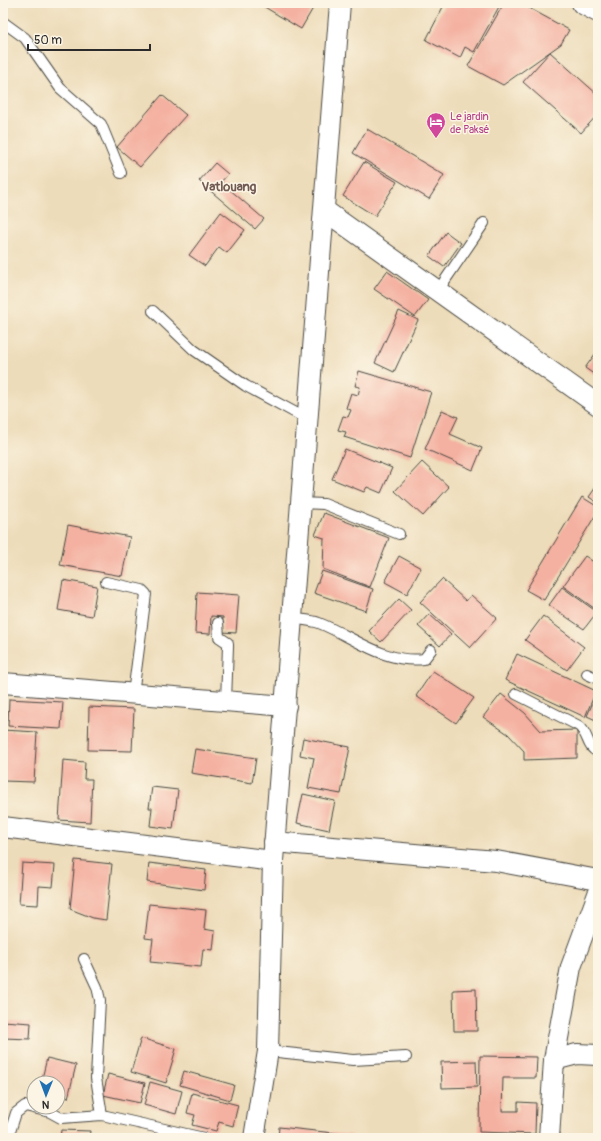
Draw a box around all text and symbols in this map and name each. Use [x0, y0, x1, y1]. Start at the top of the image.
scale bar [28, 26, 150, 52]
text: 50 m [34, 33, 62, 48]
place label: Le jardin de Paksé [450, 110, 490, 136]
hotel icon: Le jardin de Paksé [425, 111, 447, 139]
district label: Vatlouang [202, 179, 257, 195]
north arrow [26, 1075, 66, 1115]
text: N [41, 1098, 50, 1111]

